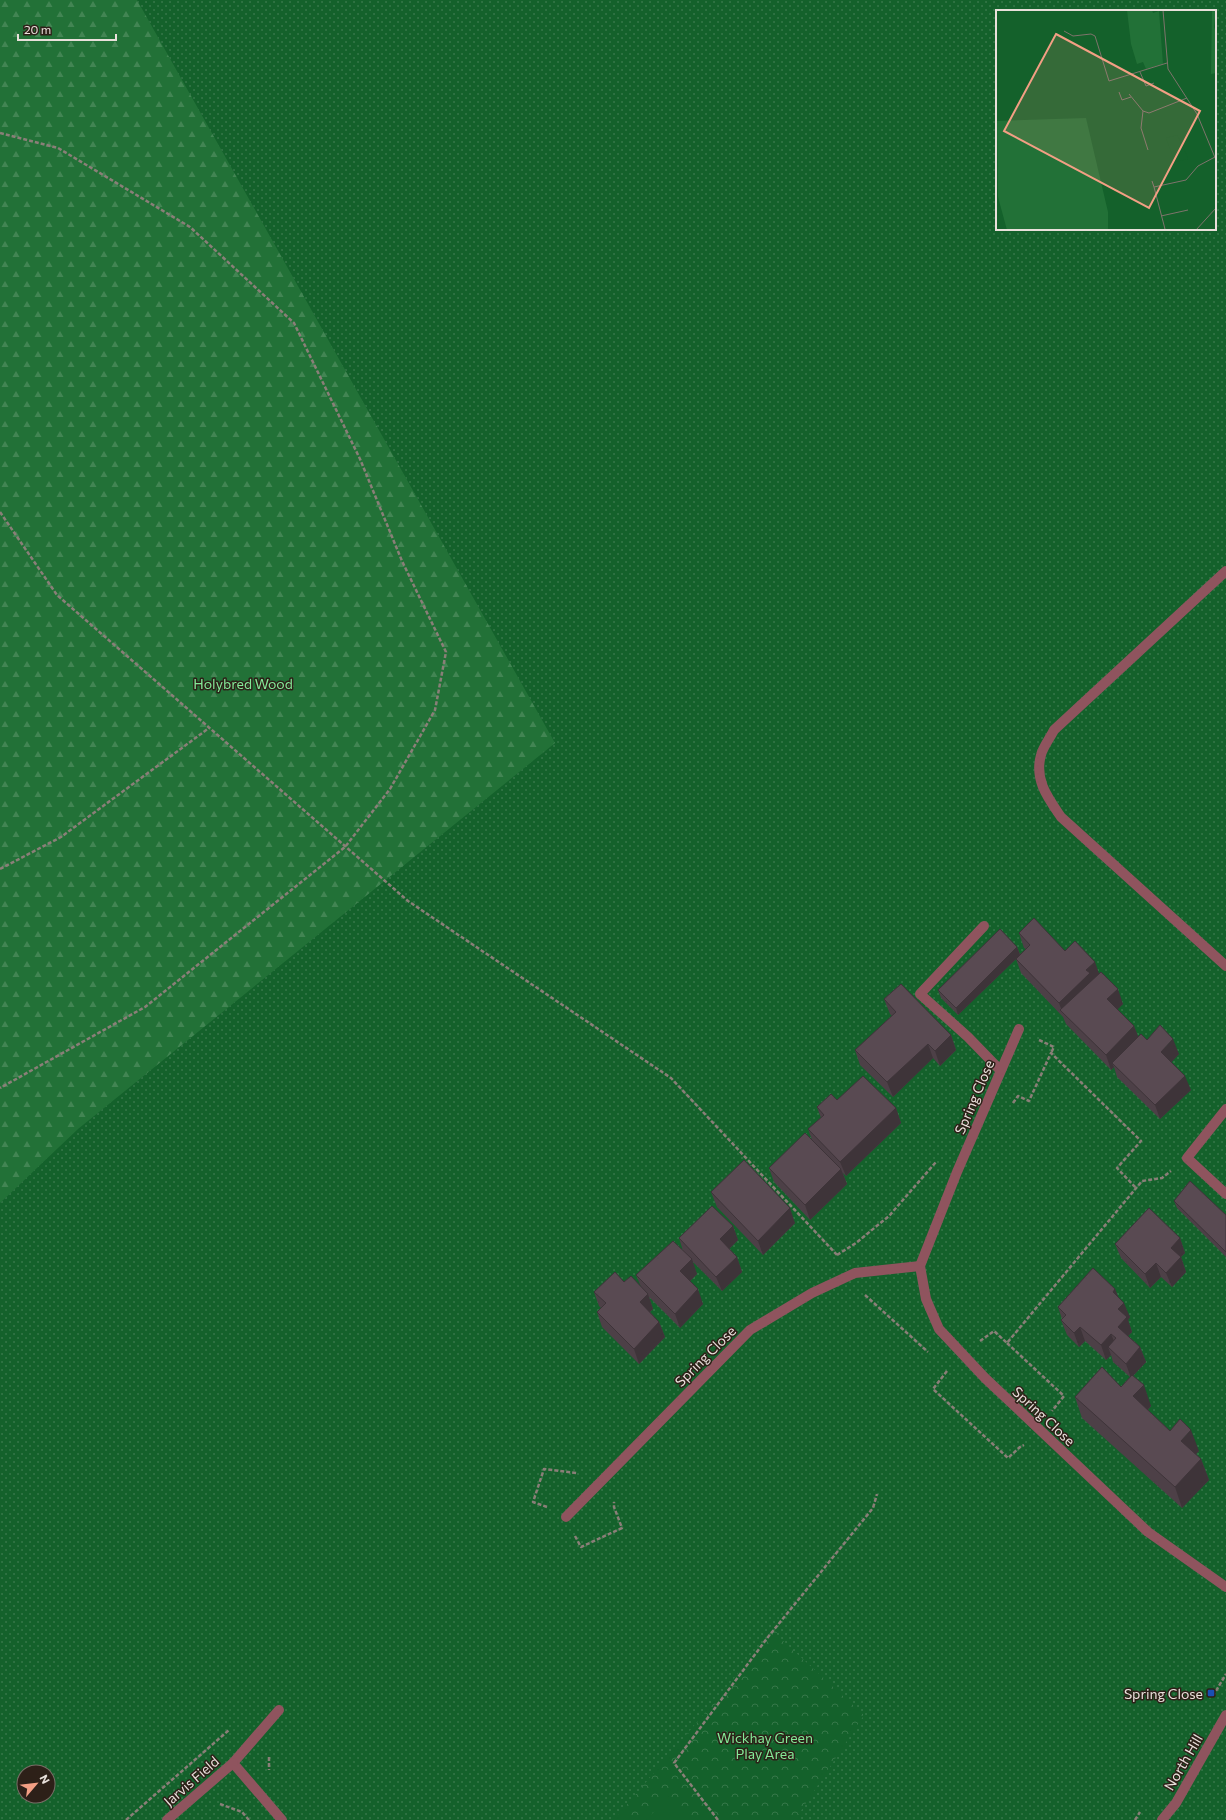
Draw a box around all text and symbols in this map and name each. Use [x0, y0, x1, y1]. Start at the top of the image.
inset map [996, 10, 1216, 230]
scale bar [18, 16, 116, 42]
text: 20 m [24, 22, 51, 36]
park label: Holybred Wood [193, 675, 293, 692]
street label: Spring Close [951, 1057, 997, 1137]
street label: Spring Close [671, 1322, 739, 1390]
street label: Spring Close [1009, 1383, 1079, 1449]
place label: Spring Close [1124, 1685, 1203, 1702]
marker: Spring Close [1206, 1688, 1216, 1698]
park label: Wickhay Green Play Area [717, 1729, 813, 1762]
street label: North Hill [1160, 1731, 1206, 1793]
street label: Jarvis Field [160, 1752, 222, 1810]
north arrow [16, 1764, 56, 1804]
text: N [38, 1772, 53, 1786]

